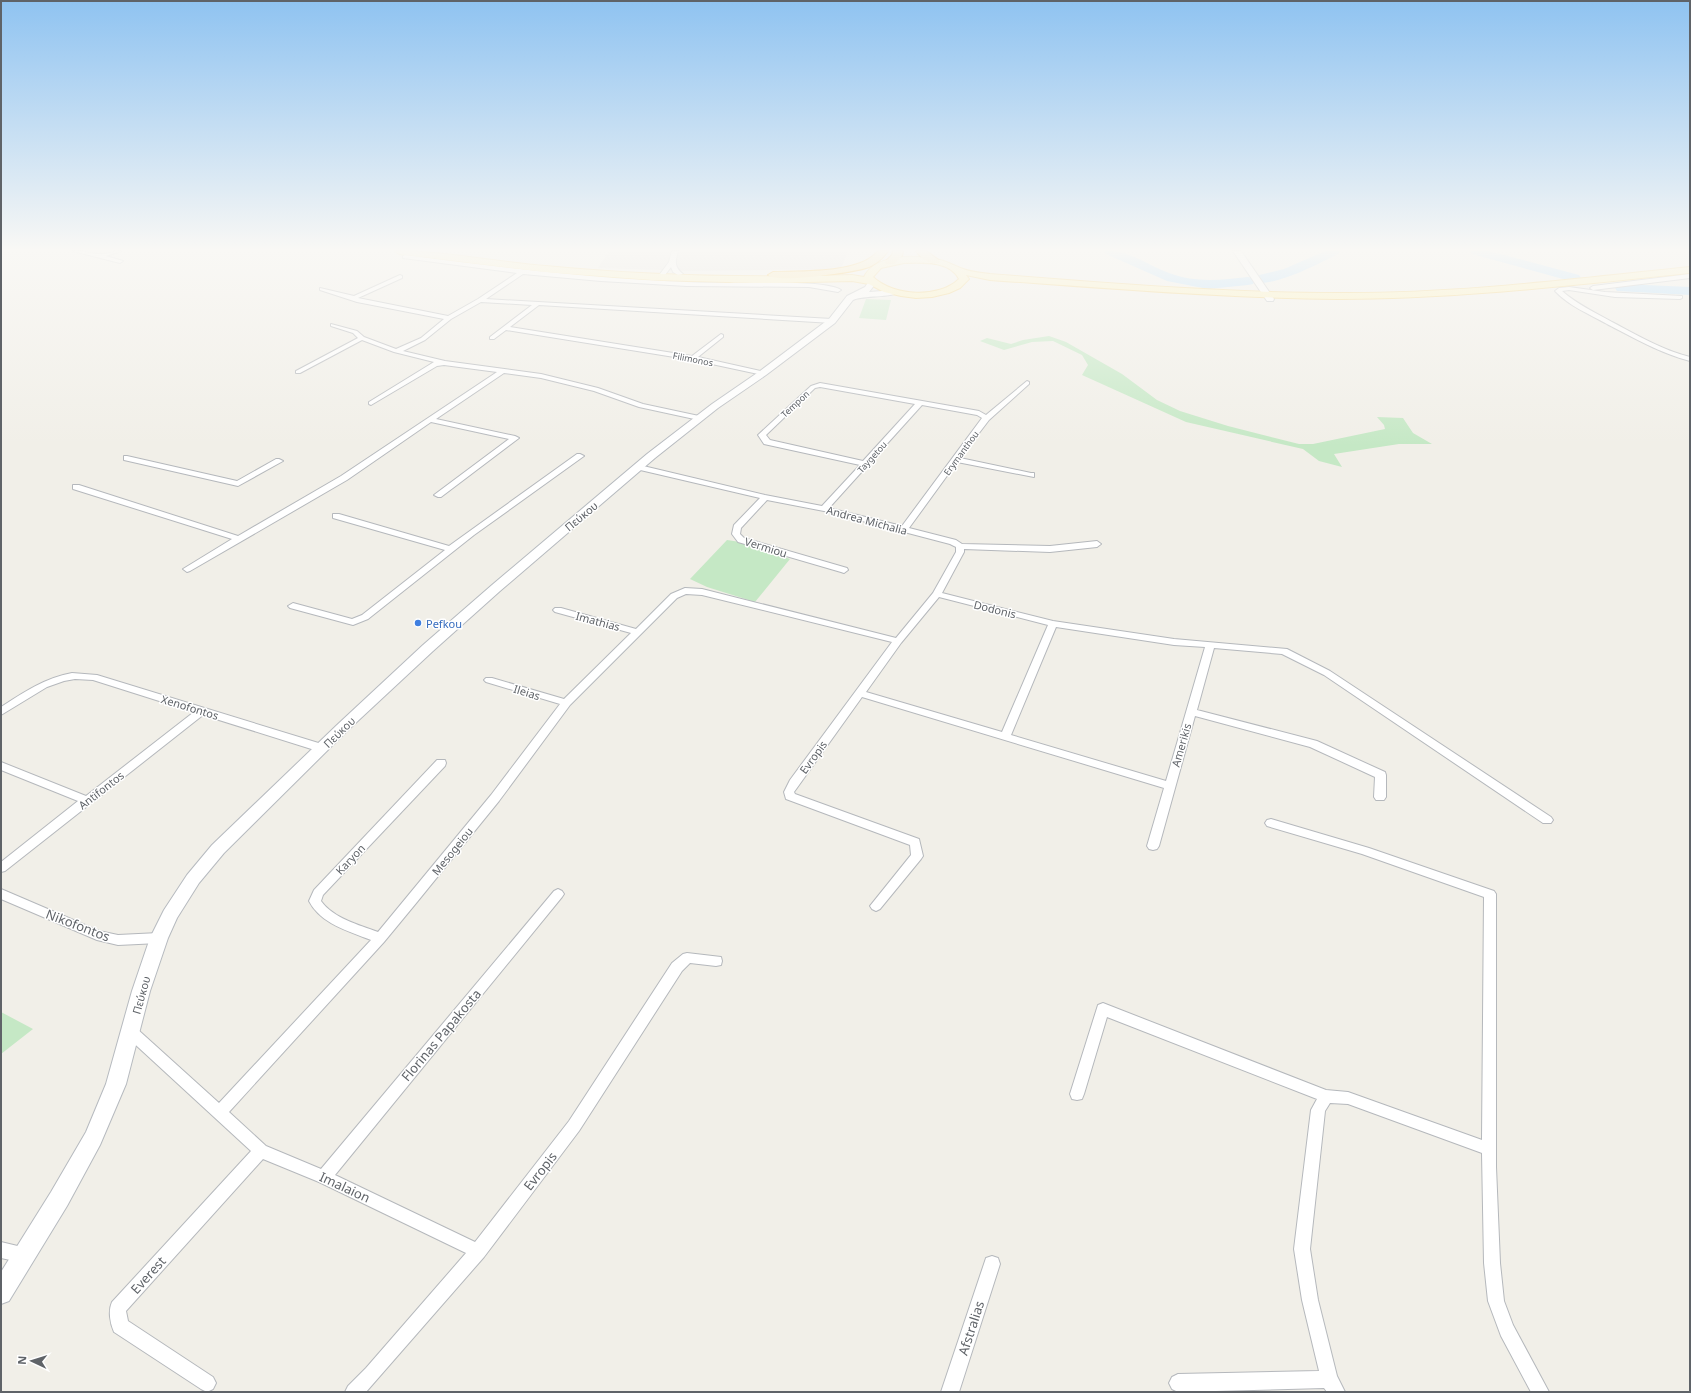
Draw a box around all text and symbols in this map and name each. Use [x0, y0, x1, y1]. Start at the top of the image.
street label: Filimonos [672, 349, 714, 369]
street label: Tempon [778, 388, 812, 420]
street label: Erymanthou [940, 428, 982, 478]
street label: Taygetou [854, 438, 890, 476]
street label: Πεύκου [561, 498, 601, 534]
street label: Andrea Michalia [825, 502, 909, 538]
street label: Vermiou [743, 533, 789, 561]
street label: Dodonis [972, 597, 1018, 621]
street label: Imathias [574, 608, 622, 634]
place label: Pefkou [426, 616, 462, 631]
marker: Pefkou [413, 618, 423, 628]
street label: Ileias [512, 681, 542, 703]
street label: Xenofontos [159, 691, 221, 723]
street label: Πεύκου [320, 713, 358, 751]
street label: Amerikis [1168, 721, 1194, 769]
street label: Evropis [796, 737, 830, 777]
street label: Antifontos [75, 768, 127, 812]
street label: Mesogeiou [428, 824, 476, 878]
street label: Karyon [332, 841, 368, 877]
street label: Nikofontos [43, 905, 113, 945]
street label: Πεύκου [128, 974, 154, 1016]
street label: Florinas Papakosta [397, 985, 485, 1085]
street label: Evropis [519, 1148, 561, 1194]
street label: Imalaion [317, 1167, 373, 1207]
street label: Everest [126, 1252, 170, 1298]
street label: Afstralias [954, 1298, 988, 1358]
north arrow [12, 1341, 52, 1381]
text: N [14, 1355, 29, 1365]

